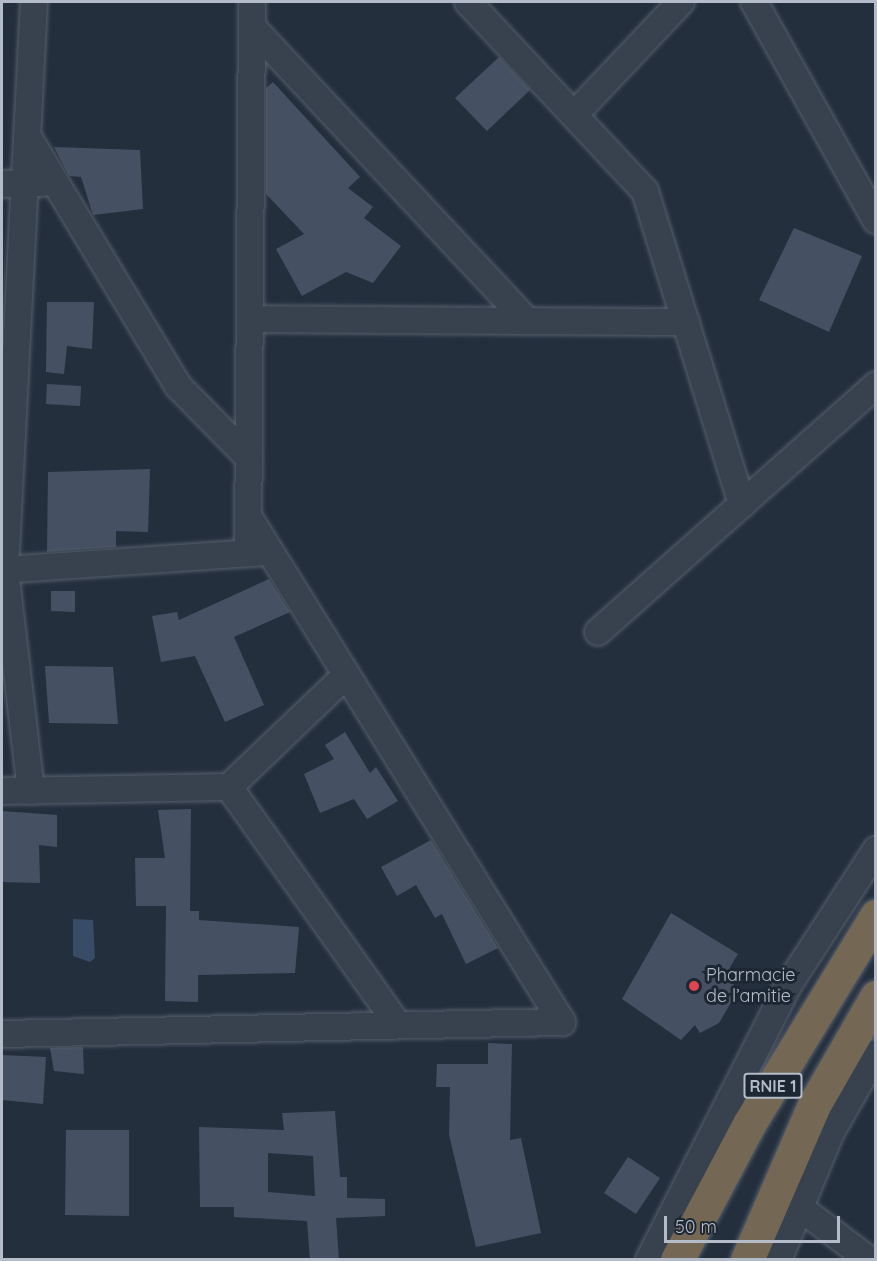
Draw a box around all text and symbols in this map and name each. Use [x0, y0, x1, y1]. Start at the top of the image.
place label: Pharmacie de l’amitie [706, 965, 795, 1008]
marker: Pharmacie de l’amitie [687, 979, 701, 993]
road number: RNIE 1 [743, 1073, 803, 1099]
scale bar [667, 1204, 842, 1242]
text: 50 m [675, 1215, 717, 1238]

